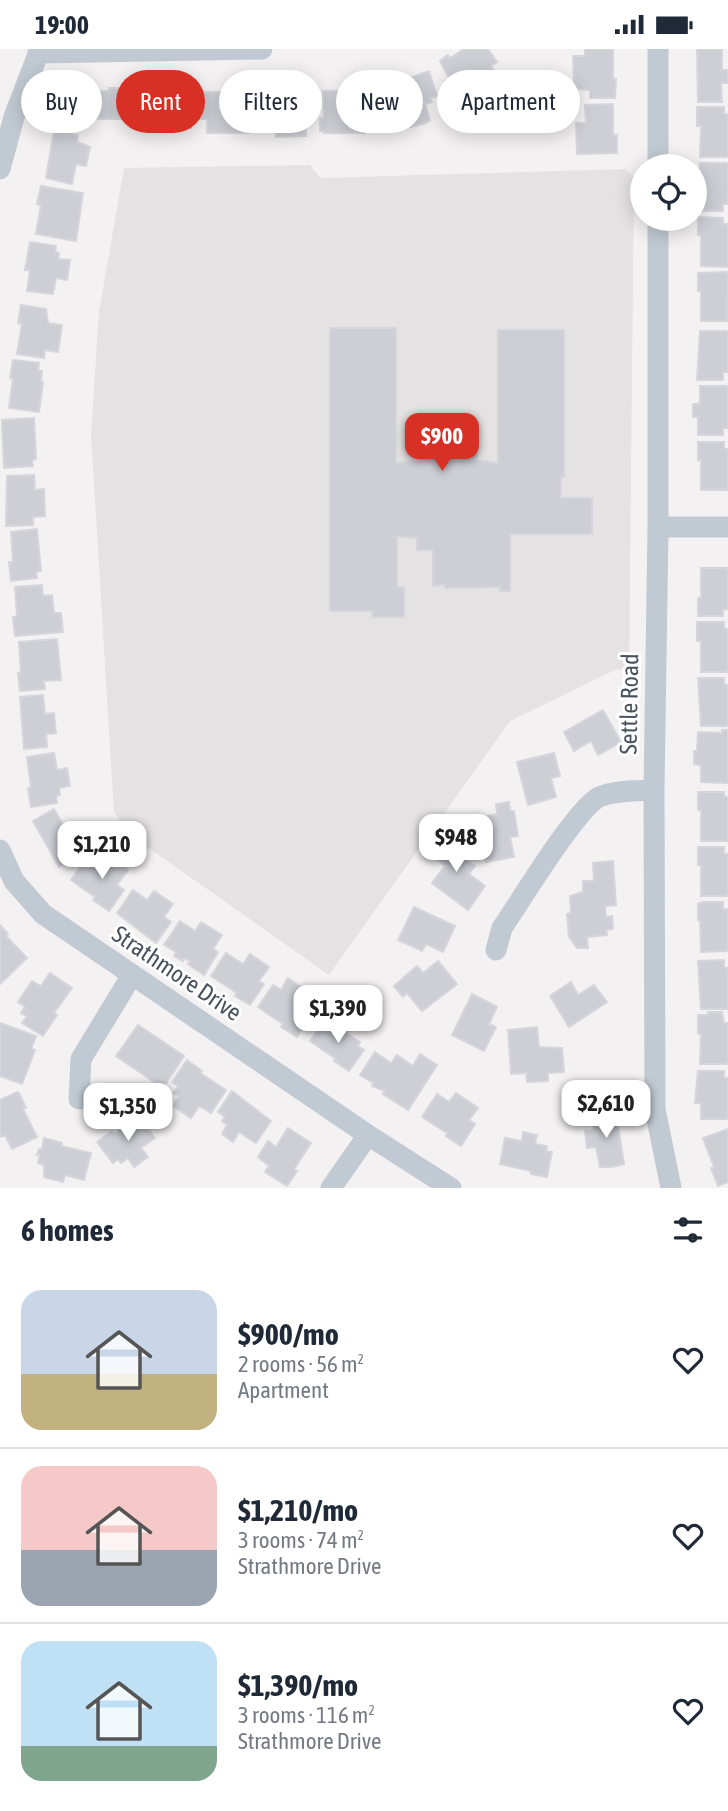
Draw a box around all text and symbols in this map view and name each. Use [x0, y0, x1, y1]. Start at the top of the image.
text: 19:00 [35, 10, 89, 40]
chip: Buy [21, 70, 102, 133]
chip: Rent [116, 70, 205, 133]
chip: Filters [219, 70, 322, 133]
chip: New [336, 70, 423, 133]
chip: Apartment [437, 70, 580, 133]
map controls [630, 154, 707, 231]
button: locate [630, 154, 707, 231]
pin: $900 [401, 413, 483, 473]
text: $900 [421, 423, 463, 449]
street label: Settle Road [615, 653, 643, 755]
pin: $948 [415, 815, 497, 874]
pin: $1,210 [45, 821, 159, 881]
text: $948 [435, 824, 477, 850]
text: $1,210 [74, 831, 131, 857]
street label: Strathmore Drive [107, 920, 247, 1026]
pin: $1,390 [281, 985, 395, 1045]
text: $1,390 [310, 995, 367, 1021]
pin: $2,610 [549, 1081, 663, 1140]
pin: $1,350 [71, 1083, 185, 1143]
text: $2,610 [578, 1090, 635, 1116]
text: $1,350 [100, 1093, 157, 1119]
icon: filters [669, 1211, 707, 1249]
text: 6 homes [21, 1213, 114, 1247]
text: $900/mo [238, 1317, 339, 1351]
icon: home [77, 1318, 161, 1402]
icon: heart [669, 1341, 707, 1379]
text: 2 rooms · 56 m² [238, 1351, 364, 1377]
text: Apartment [238, 1377, 329, 1403]
text: $1,210/mo [238, 1493, 358, 1527]
icon: home [77, 1494, 161, 1578]
icon: heart [669, 1517, 707, 1555]
text: 3 rooms · 74 m² [238, 1527, 364, 1553]
text: Strathmore Drive [238, 1553, 381, 1579]
text: $1,390/mo [238, 1668, 358, 1702]
icon: home [77, 1669, 161, 1753]
icon: heart [669, 1692, 707, 1730]
text: 3 rooms · 116 m² [238, 1702, 375, 1728]
text: Strathmore Drive [238, 1728, 381, 1754]

